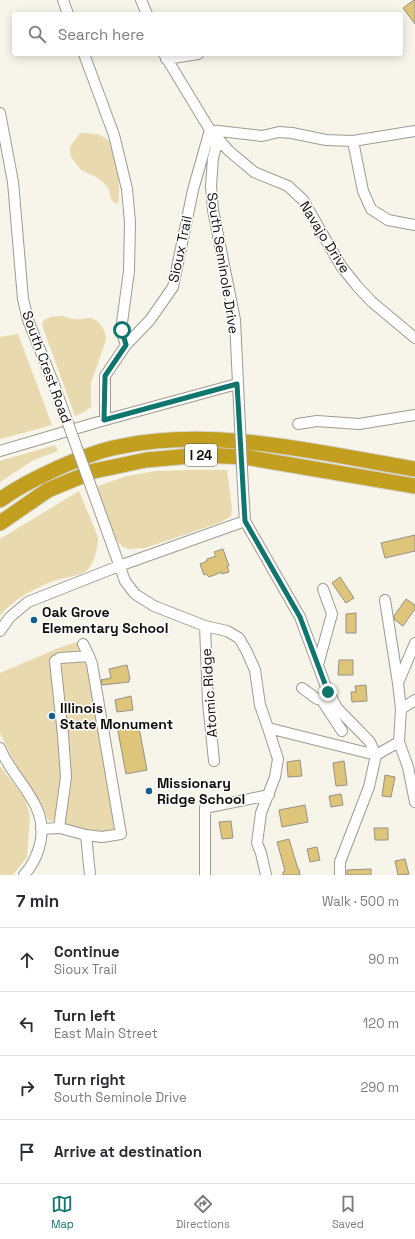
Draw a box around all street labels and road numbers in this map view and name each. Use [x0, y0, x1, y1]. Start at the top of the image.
street label: South Seminole Drive [203, 191, 243, 335]
street label: Navajo Drive [296, 198, 354, 276]
street label: Sioux Trail [164, 214, 196, 284]
street label: South Crest Road [18, 308, 76, 426]
road number: I 24 [185, 444, 217, 466]
street label: Atomic Ridge [197, 648, 221, 738]

